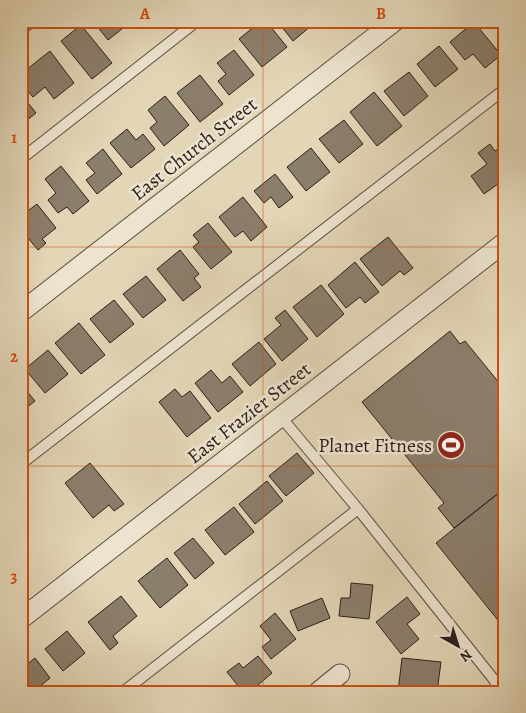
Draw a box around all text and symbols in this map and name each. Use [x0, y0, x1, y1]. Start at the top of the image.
text: A [139, 3, 151, 25]
text: B [376, 3, 386, 25]
street label: East Church Street [125, 91, 263, 207]
text: 1 [11, 127, 17, 149]
text: 2 [10, 346, 18, 368]
street label: East Frazier Street [181, 356, 317, 470]
sports icon: Planet Fitness [436, 430, 466, 460]
place label: Planet Fitness [318, 432, 432, 459]
text: 3 [11, 566, 18, 588]
north arrow [434, 620, 484, 670]
text: N [456, 645, 476, 666]

